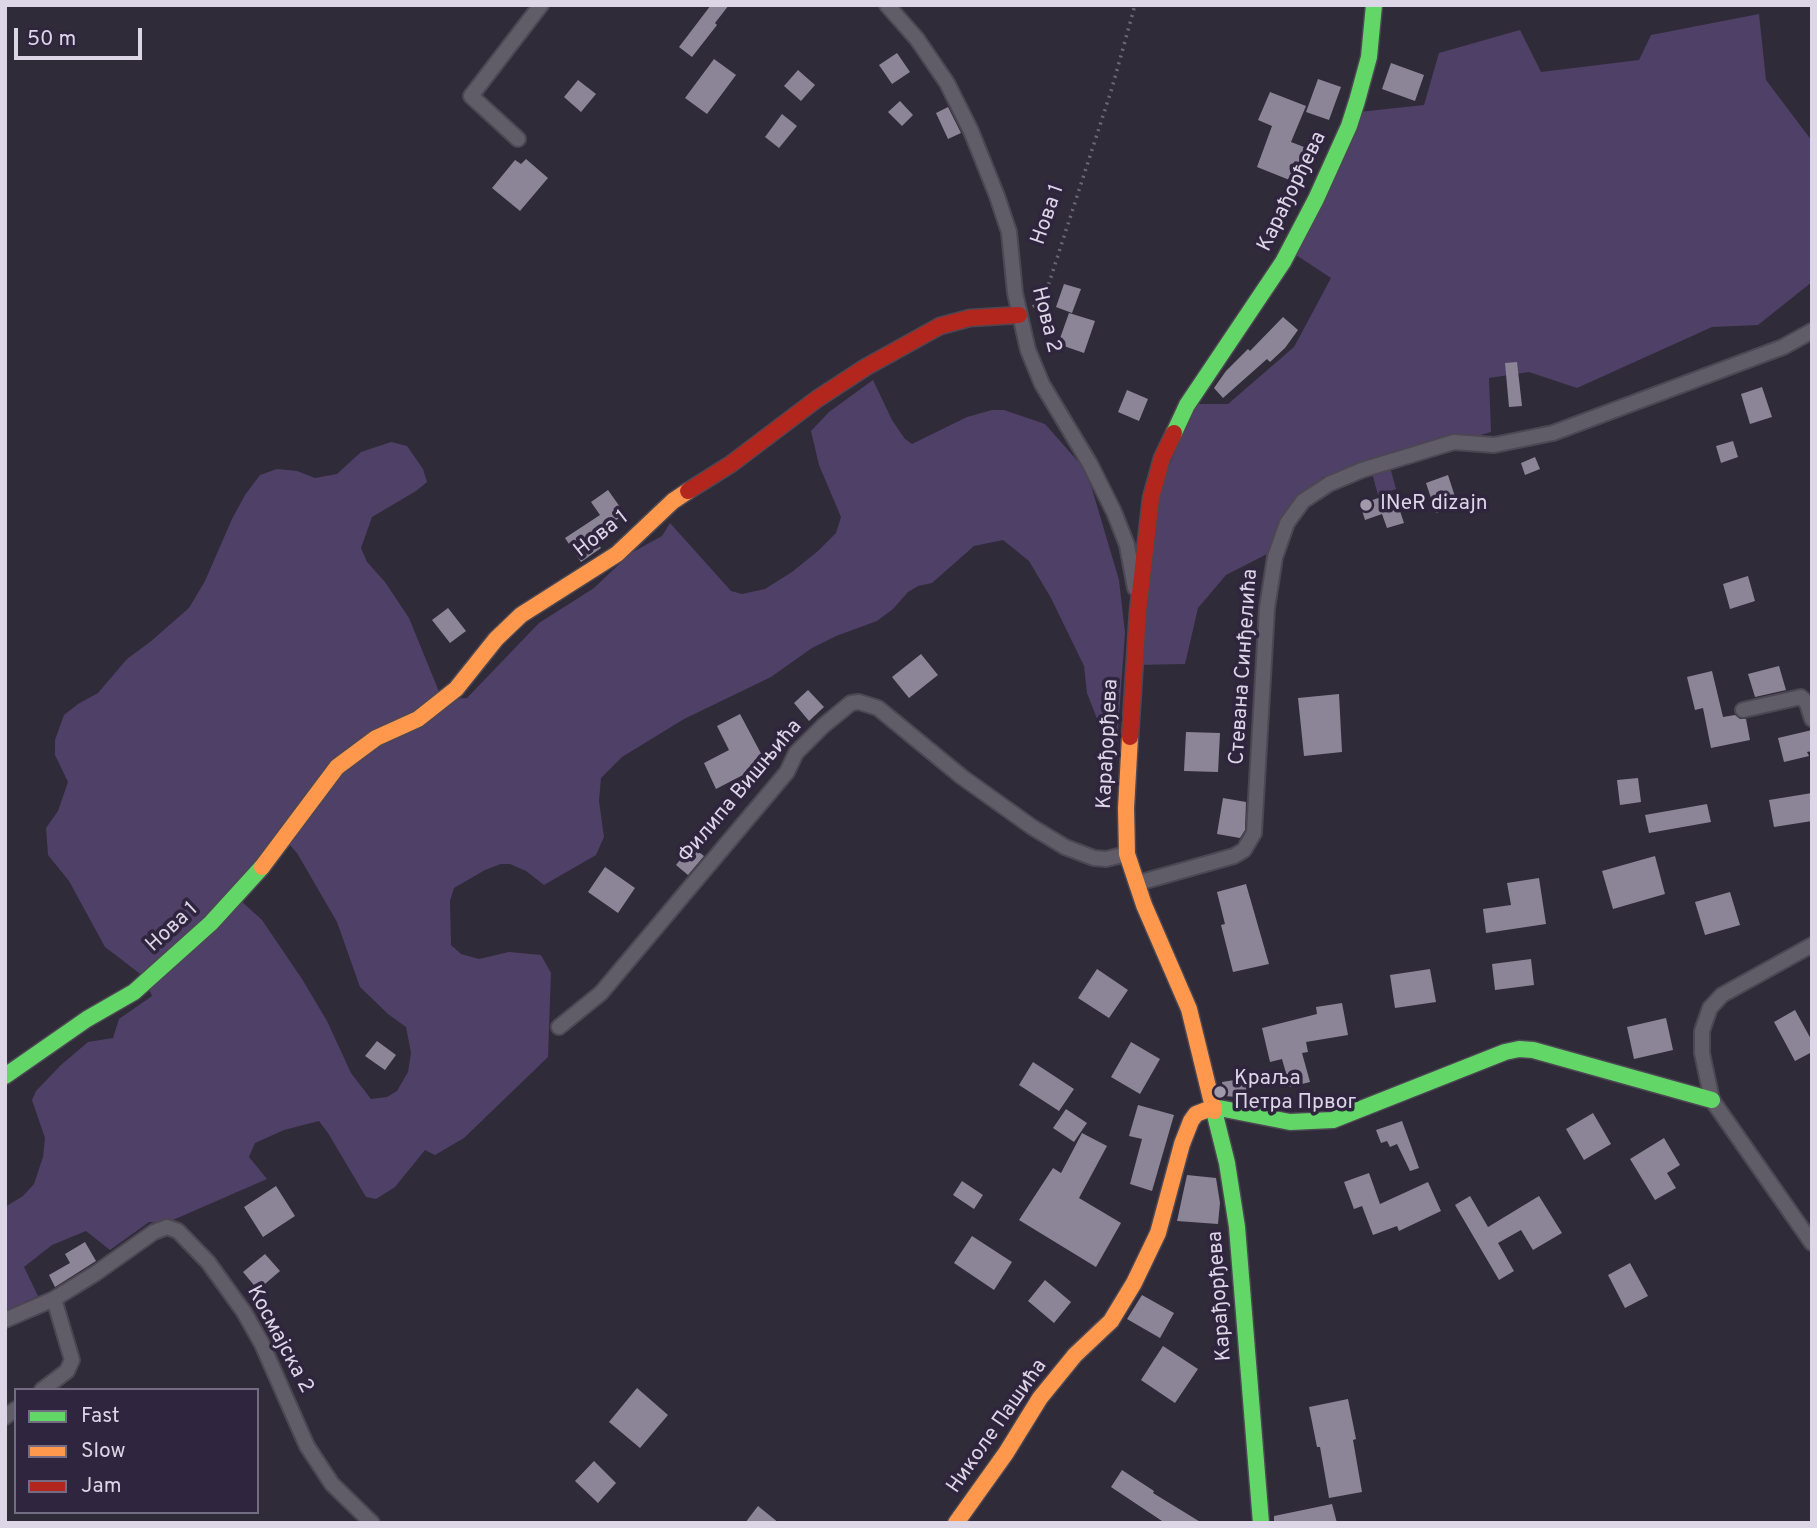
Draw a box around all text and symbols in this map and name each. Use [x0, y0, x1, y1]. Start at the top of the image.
scale bar [18, 14, 145, 58]
text: 50 m [27, 26, 76, 53]
street label: Карађорђева [1253, 128, 1333, 256]
street label: Нова 1 [1027, 181, 1071, 249]
street label: Нова 2 [1025, 284, 1065, 356]
place label: INeR dizajn [1380, 492, 1488, 518]
marker: INeR dizajn [1358, 497, 1374, 513]
street label: Нова 1 [570, 506, 634, 564]
street label: Стевана Синђелића [1226, 568, 1264, 766]
street label: Карађорђева [1093, 678, 1125, 810]
street label: Филипа Вишњића [674, 715, 808, 869]
street label: Нова 1 [142, 898, 204, 958]
place label: Краља Петра Првог [1234, 1067, 1356, 1117]
marker: Краља Петра Првог [1212, 1084, 1228, 1100]
street label: Карађорђева [1204, 1230, 1238, 1362]
street label: Космајска 2 [240, 1282, 318, 1398]
street label: Николе Пашића [942, 1355, 1054, 1499]
legend [14, 1388, 259, 1514]
text: Fast [81, 1403, 120, 1430]
text: Slow [81, 1438, 126, 1465]
text: Jam [81, 1473, 122, 1500]

